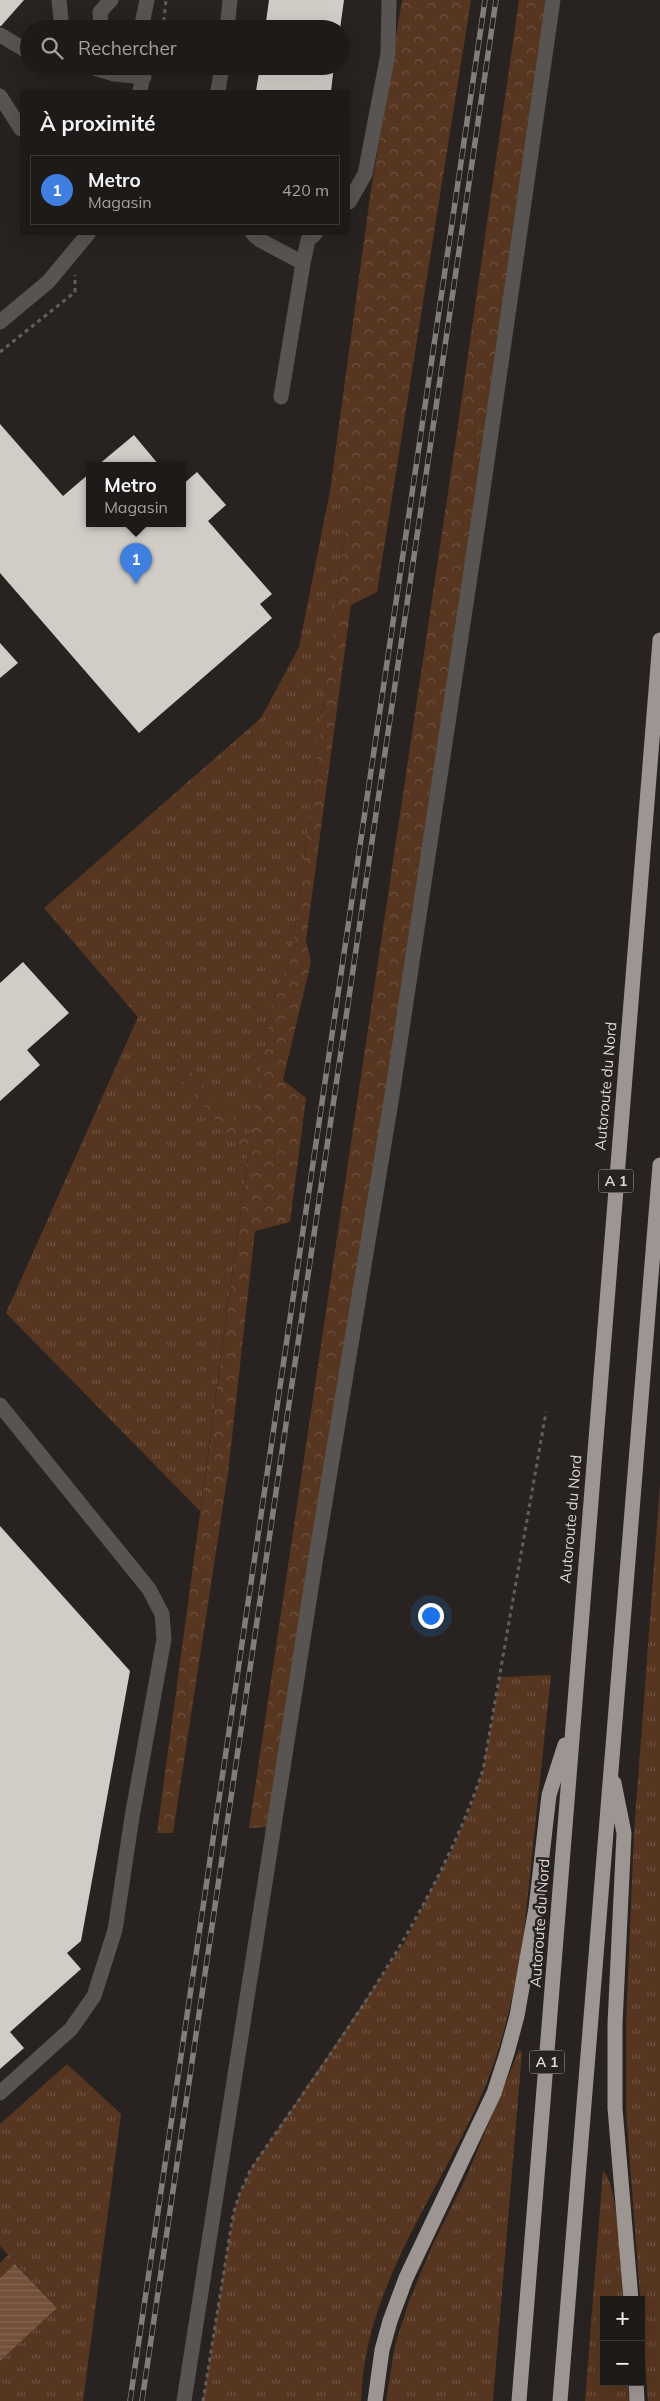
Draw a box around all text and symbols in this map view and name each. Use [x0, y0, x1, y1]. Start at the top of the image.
search box [20, 20, 350, 75]
icon: search [38, 34, 66, 62]
text: Rechercher [78, 36, 177, 60]
text: À proximité [40, 110, 156, 136]
text: Metro [88, 168, 141, 192]
text: 1 [52, 180, 62, 200]
text: 420 m [282, 180, 329, 200]
text: Magasin [88, 192, 152, 212]
popup [86, 462, 186, 527]
text: Metro [104, 473, 157, 497]
text: Magasin [104, 497, 168, 517]
pin: 1 [120, 543, 152, 584]
street label: Autoroute du Nord [590, 1021, 621, 1151]
road number: A 1 [598, 1170, 634, 1192]
street label: Autoroute du Nord [555, 1454, 586, 1584]
your location [418, 1603, 444, 1629]
street label: Autoroute du Nord [526, 1858, 553, 1988]
road number: A 1 [530, 2050, 564, 2074]
map controls [600, 2296, 645, 2386]
button: + [600, 2296, 645, 2341]
button: − [600, 2341, 645, 2386]

